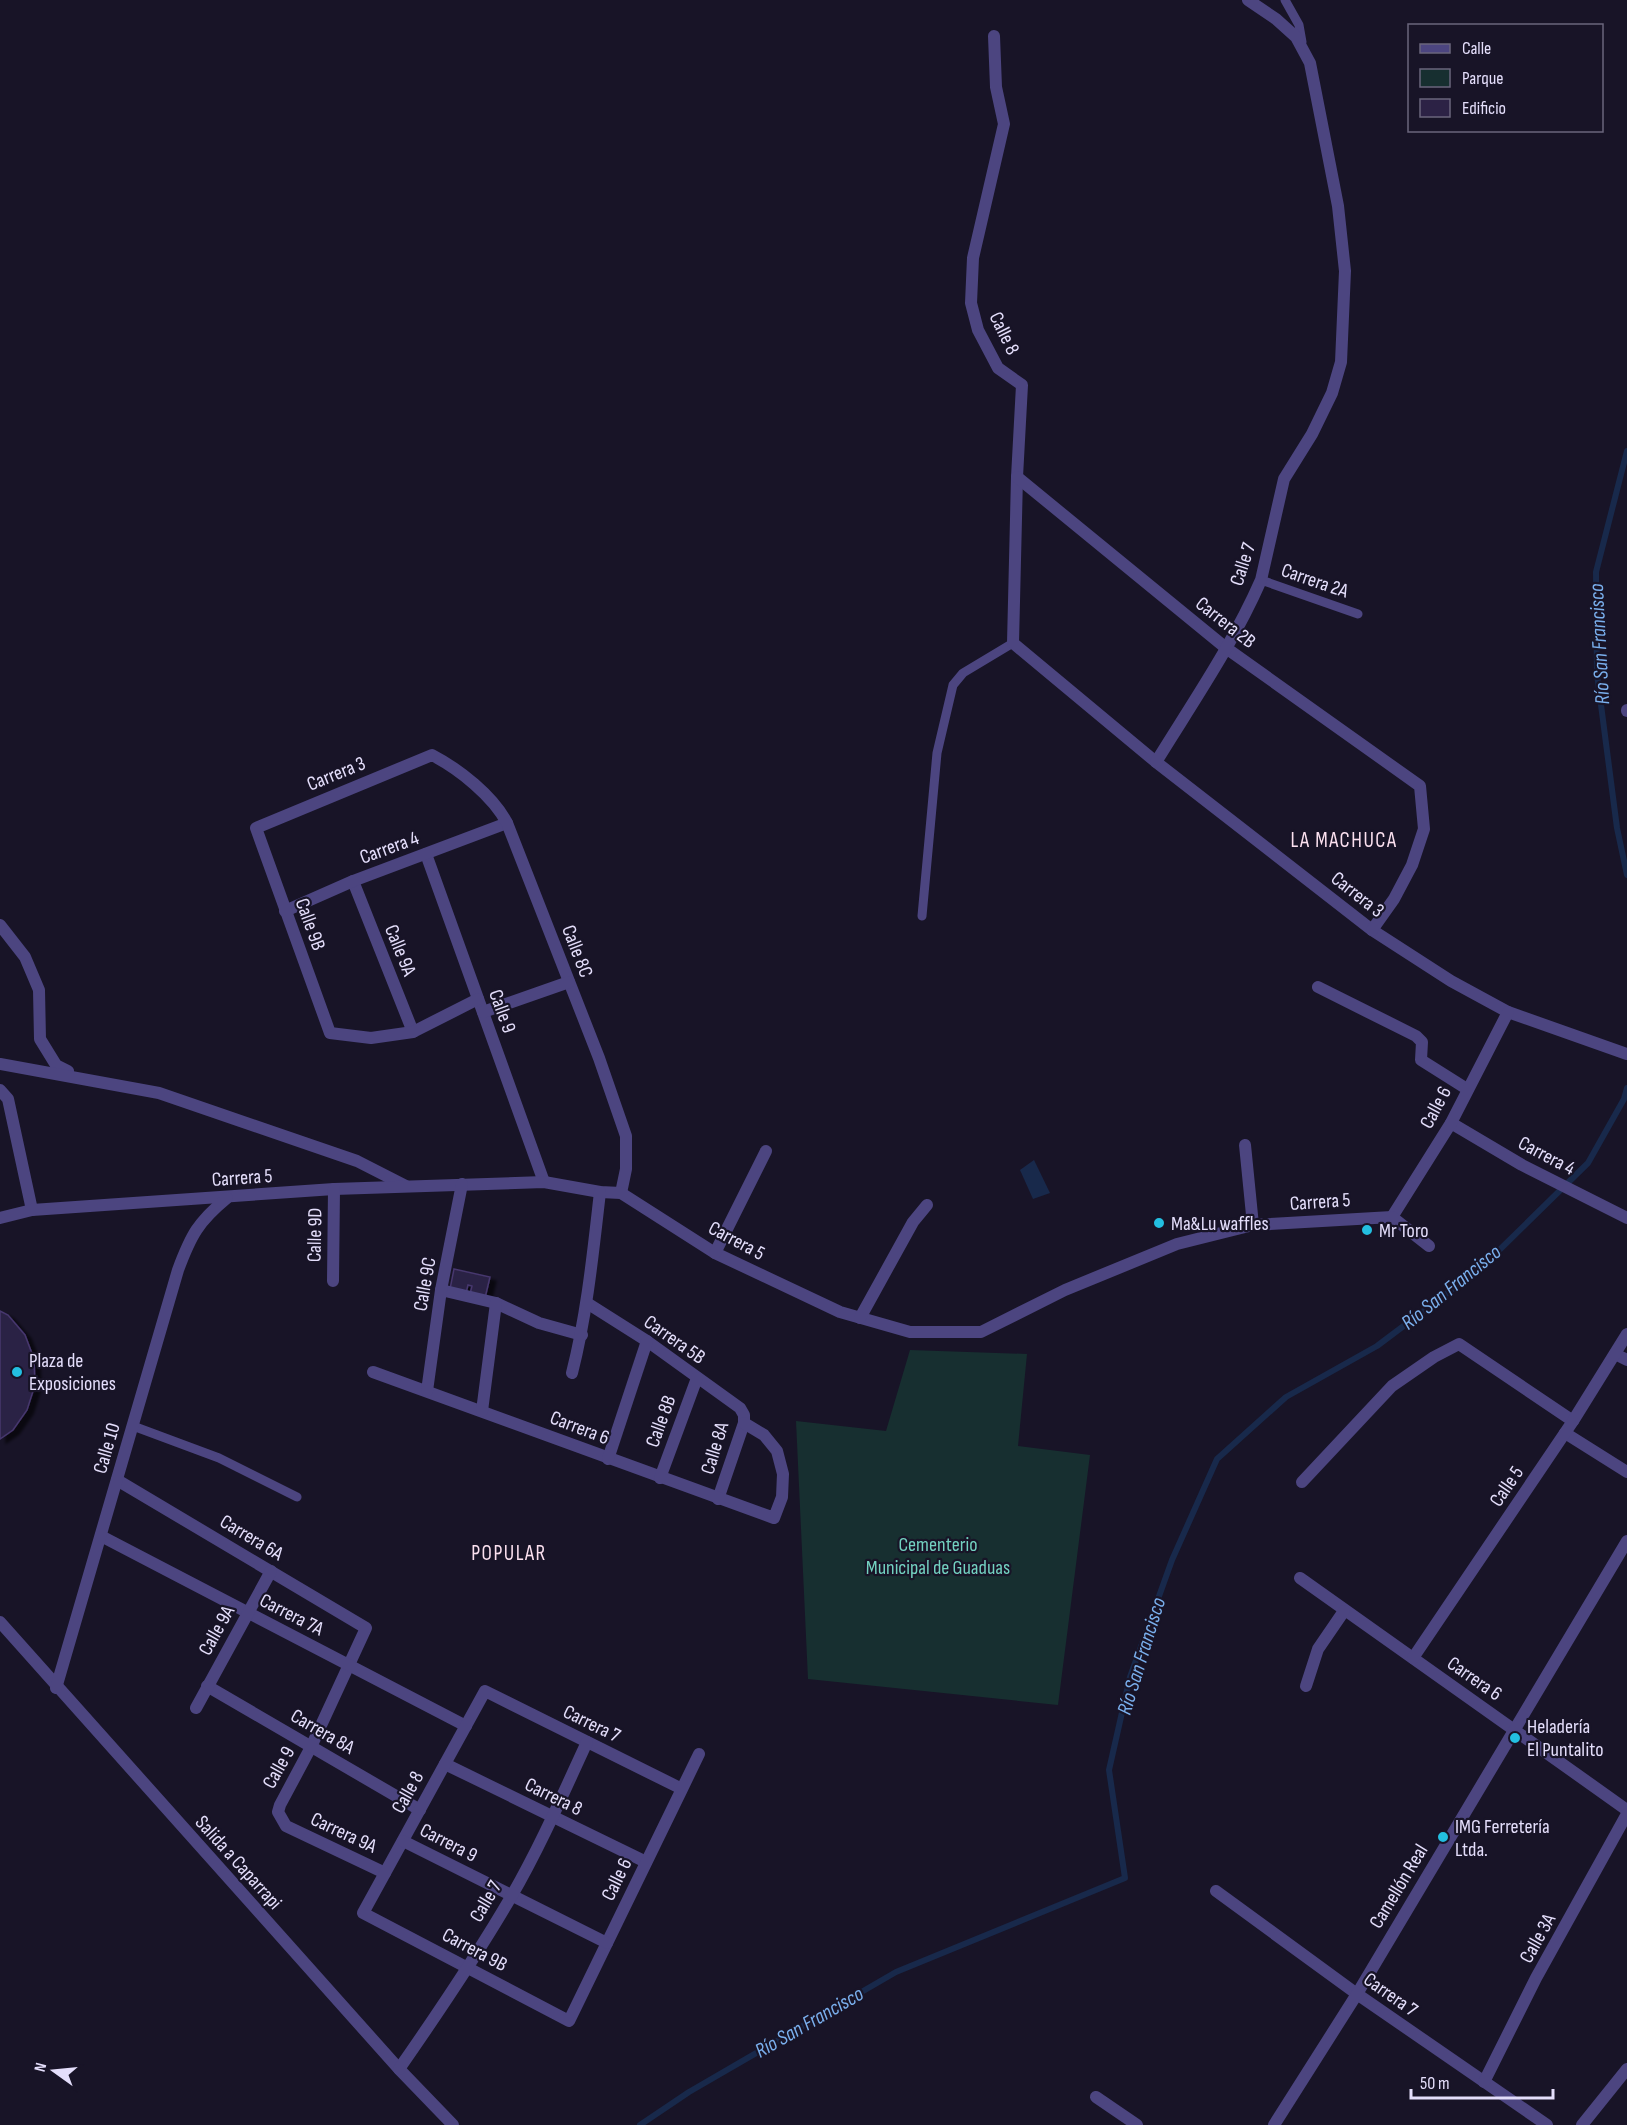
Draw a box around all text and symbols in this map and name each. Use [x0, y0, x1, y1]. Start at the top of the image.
legend [1408, 24, 1603, 132]
text: Calle [1462, 38, 1491, 59]
text: Parque [1462, 68, 1503, 89]
text: Edificio [1462, 98, 1506, 119]
street label: Calle 8 [984, 308, 1025, 359]
street label: Calle 7 [1225, 540, 1261, 589]
street label: Carrera 2A [1278, 558, 1352, 604]
water label: Río San Francisco [1584, 582, 1615, 705]
street label: Carrera 2B [1191, 592, 1260, 654]
street label: Carrera 3 [304, 751, 369, 796]
street label: Carrera 4 [357, 826, 422, 870]
district label: LA MACHUCA [1290, 828, 1398, 853]
street label: Carrera 3 [1326, 867, 1389, 923]
street label: Calle 9B [290, 895, 331, 954]
street label: Calle 9A [379, 921, 421, 980]
street label: Calle 8C [556, 922, 598, 981]
street label: Calle 9 [483, 986, 521, 1036]
street label: Calle 6 [1415, 1082, 1457, 1133]
street label: Carrera 4 [1514, 1131, 1579, 1181]
street label: Carrera 5 [211, 1164, 273, 1192]
street label: Carrera 5 [1289, 1188, 1351, 1216]
street label: Calle 9D [303, 1208, 327, 1262]
place label: Ma&Lu waffles [1171, 1212, 1269, 1236]
street label: Carrera 5 [704, 1216, 769, 1266]
marker: Ma&Lu waffles [1152, 1216, 1166, 1230]
place label: Mr Toro [1379, 1219, 1429, 1243]
marker: Mr Toro [1360, 1223, 1374, 1237]
water label: Río San Francisco [1396, 1239, 1507, 1335]
street label: Calle 9C [408, 1255, 442, 1313]
street label: Carrera 5B [639, 1310, 710, 1370]
place label: Plaza de Exposiciones [29, 1349, 116, 1396]
marker: Plaza de Exposiciones [10, 1365, 24, 1379]
street label: Calle 8B [641, 1392, 681, 1451]
street label: Carrera 6 [547, 1406, 613, 1450]
street label: Calle 8A [696, 1419, 734, 1477]
street label: Calle 10 [88, 1420, 126, 1476]
street label: Calle 5 [1485, 1462, 1529, 1511]
street label: Carrera 6A [215, 1510, 288, 1566]
park label: Cementerio Municipal de Guaduas [866, 1533, 1010, 1580]
district label: POPULAR [471, 1541, 547, 1566]
street label: Carrera 7A [255, 1589, 328, 1641]
water label: Río San Francisco [1112, 1594, 1171, 1718]
street label: Calle 9A [193, 1601, 240, 1660]
street label: Carrera 6 [1442, 1651, 1506, 1706]
street label: Carrera 7 [559, 1700, 624, 1748]
street label: Carrera 8A [286, 1704, 359, 1760]
place label: Heladería El Puntalito [1527, 1715, 1603, 1762]
marker: Heladería El Puntalito [1508, 1731, 1522, 1745]
street label: Calle 9 [258, 1742, 300, 1793]
street label: Calle 8 [387, 1767, 429, 1818]
street label: Carrera 8 [521, 1773, 586, 1821]
street label: Carrera 9A [307, 1807, 381, 1859]
street label: Salida a Caparrapi [190, 1811, 287, 1915]
place label: IMG Ferretería Ltda. [1455, 1815, 1550, 1862]
street label: Carrera 9 [416, 1818, 481, 1868]
marker: IMG Ferretería Ltda. [1436, 1830, 1450, 1844]
street label: Camellón Real [1364, 1840, 1433, 1933]
street label: Calle 6 [596, 1854, 637, 1905]
street label: Calle 7 [465, 1877, 507, 1926]
street label: Calle 3A [1515, 1909, 1561, 1967]
street label: Carrera 9B [438, 1923, 511, 1977]
street label: Carrera 7 [1359, 1968, 1422, 2022]
water label: Río San Francisco [751, 1981, 868, 2064]
north arrow [24, 2041, 84, 2101]
text: N [31, 2061, 51, 2074]
scale bar [1411, 2062, 1554, 2100]
text: 50 m [1420, 2073, 1450, 2094]

